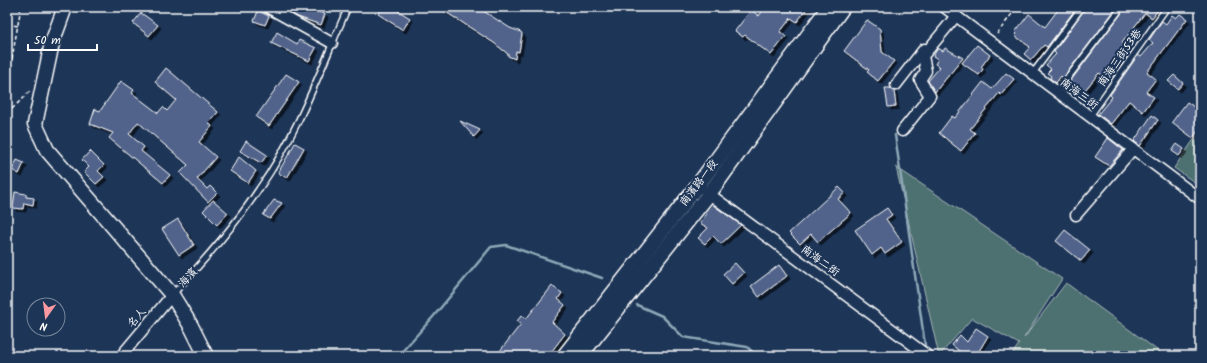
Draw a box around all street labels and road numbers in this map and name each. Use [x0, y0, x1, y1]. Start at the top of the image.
street label: 南海三街53巷 [1093, 25, 1147, 91]
street label: 南海三街 [1056, 74, 1103, 115]
street label: 南濱路一段 [675, 156, 723, 210]
street label: 南海二街 [797, 241, 844, 282]
street label: 海濱 [174, 264, 202, 292]
street label: 名人 [123, 304, 151, 332]

